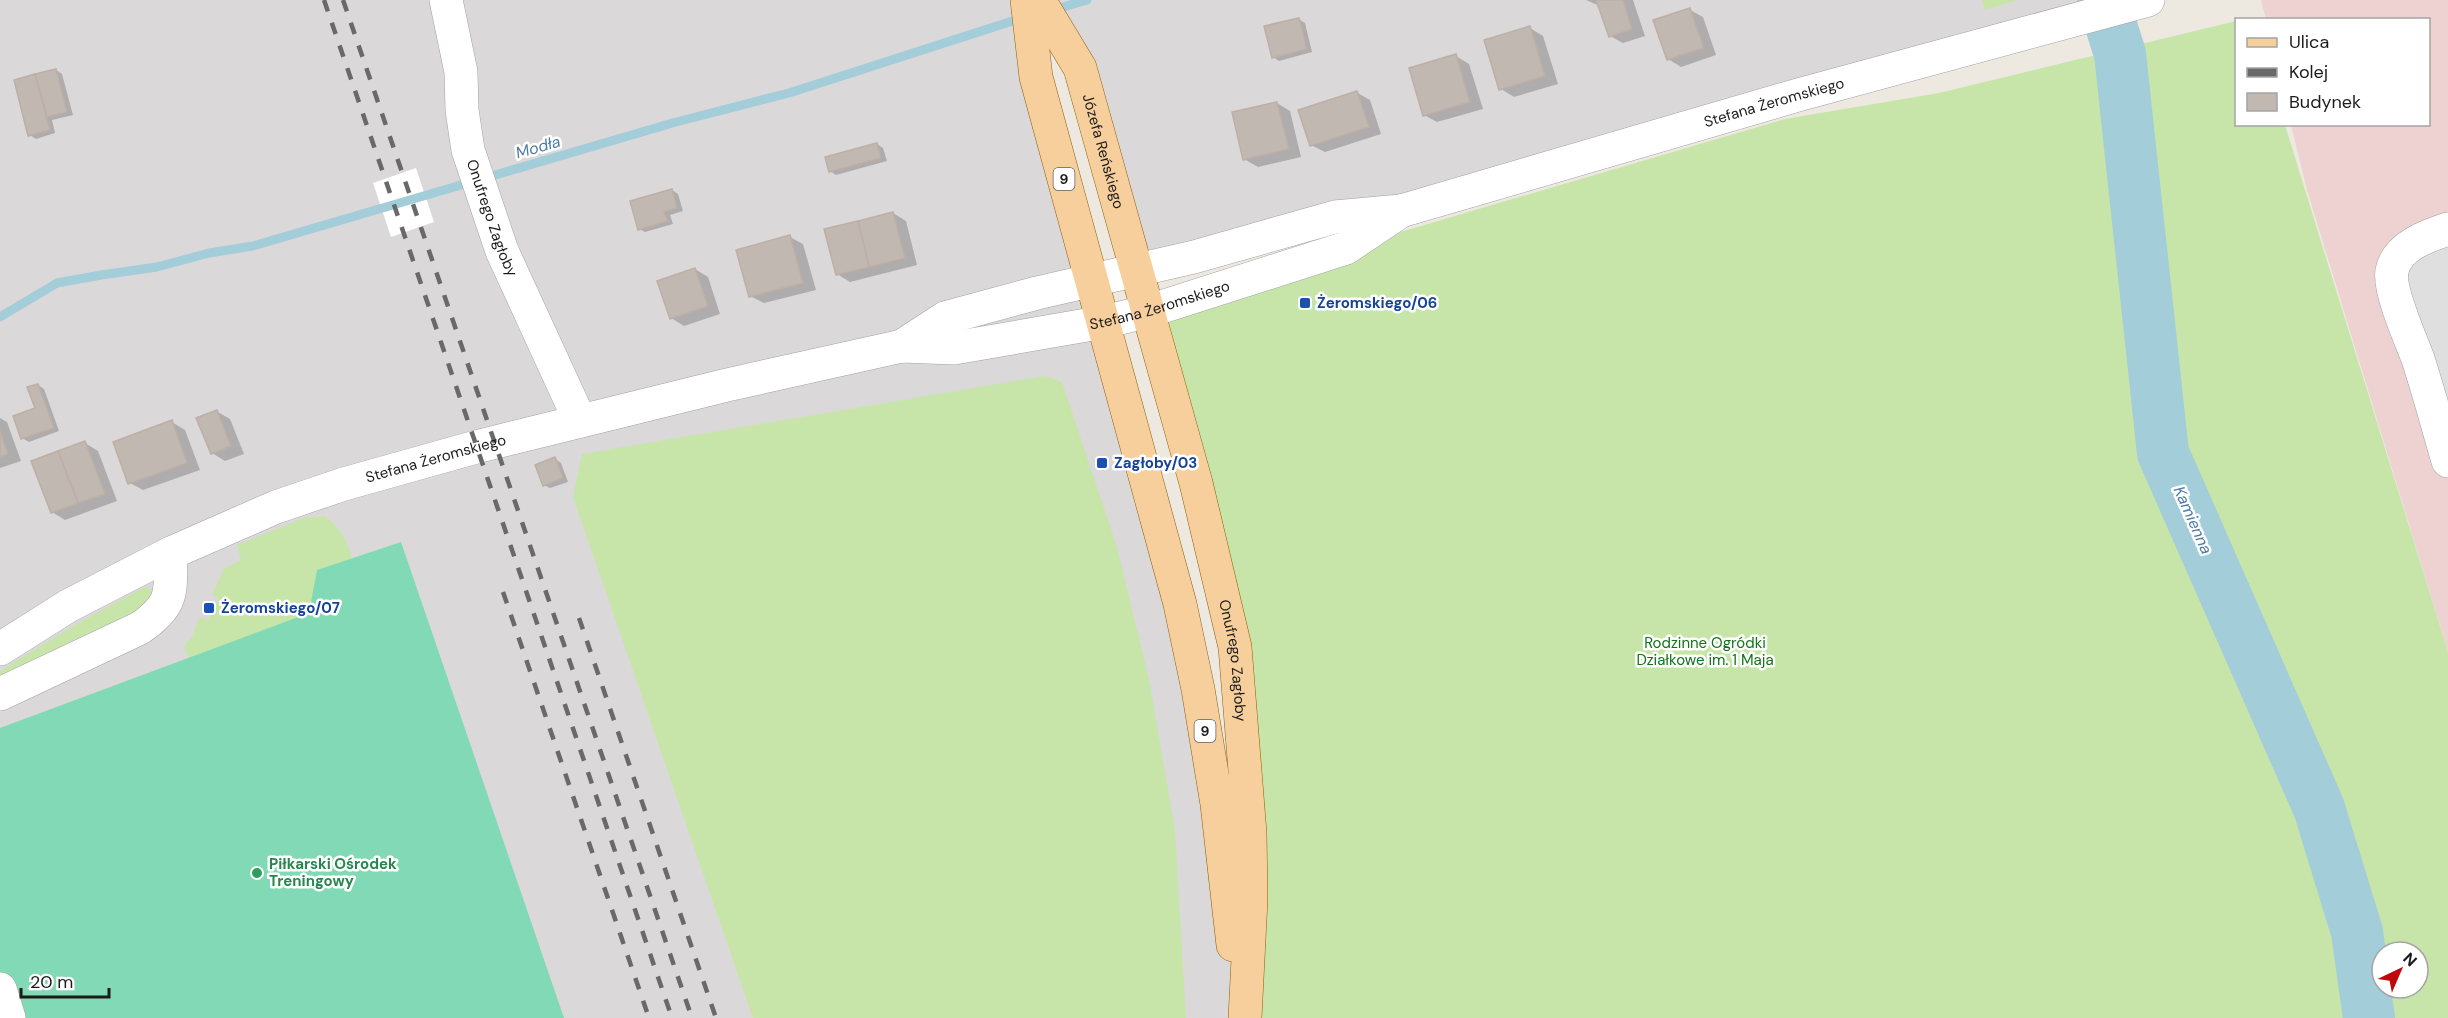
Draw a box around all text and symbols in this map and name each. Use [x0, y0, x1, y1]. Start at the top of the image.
legend [2235, 18, 2430, 126]
text: Ulica [2289, 30, 2329, 54]
text: Kolej [2289, 60, 2328, 84]
street label: Stefana Żeromskiego [1701, 73, 1846, 132]
text: Budynek [2289, 90, 2361, 114]
street label: Józefa Reńskiego [1078, 92, 1129, 211]
water label: Modła [513, 131, 563, 163]
street label: Onufrego Zagłoby [462, 157, 523, 280]
road number: 9 [1054, 168, 1074, 190]
street label: Stefana Żeromskiego [1088, 276, 1232, 334]
place label: Żeromskiego/06 [1317, 293, 1437, 313]
marker: Żeromskiego/06 [1298, 296, 1312, 310]
street label: Stefana Żeromskiego [363, 430, 508, 487]
place label: Zagłoby/03 [1114, 453, 1197, 473]
marker: Zagłoby/03 [1095, 456, 1109, 470]
water label: Kamienna [2169, 483, 2217, 557]
place label: Żeromskiego/07 [221, 598, 340, 618]
street label: Onufrego Zagłoby [1214, 598, 1251, 723]
marker: Żeromskiego/07 [202, 601, 216, 615]
park label: Rodzinne Ogródki Działkowe im. 1 Maja [1636, 633, 1774, 670]
road number: 9 [1194, 720, 1216, 742]
place label: Piłkarski Ośrodek Treningowy [269, 854, 397, 891]
marker: Piłkarski Ośrodek Treningowy [250, 866, 264, 880]
north arrow [2370, 940, 2430, 1000]
text: N [2399, 948, 2422, 971]
scale bar [21, 961, 110, 999]
text: 20 m [30, 970, 73, 994]

